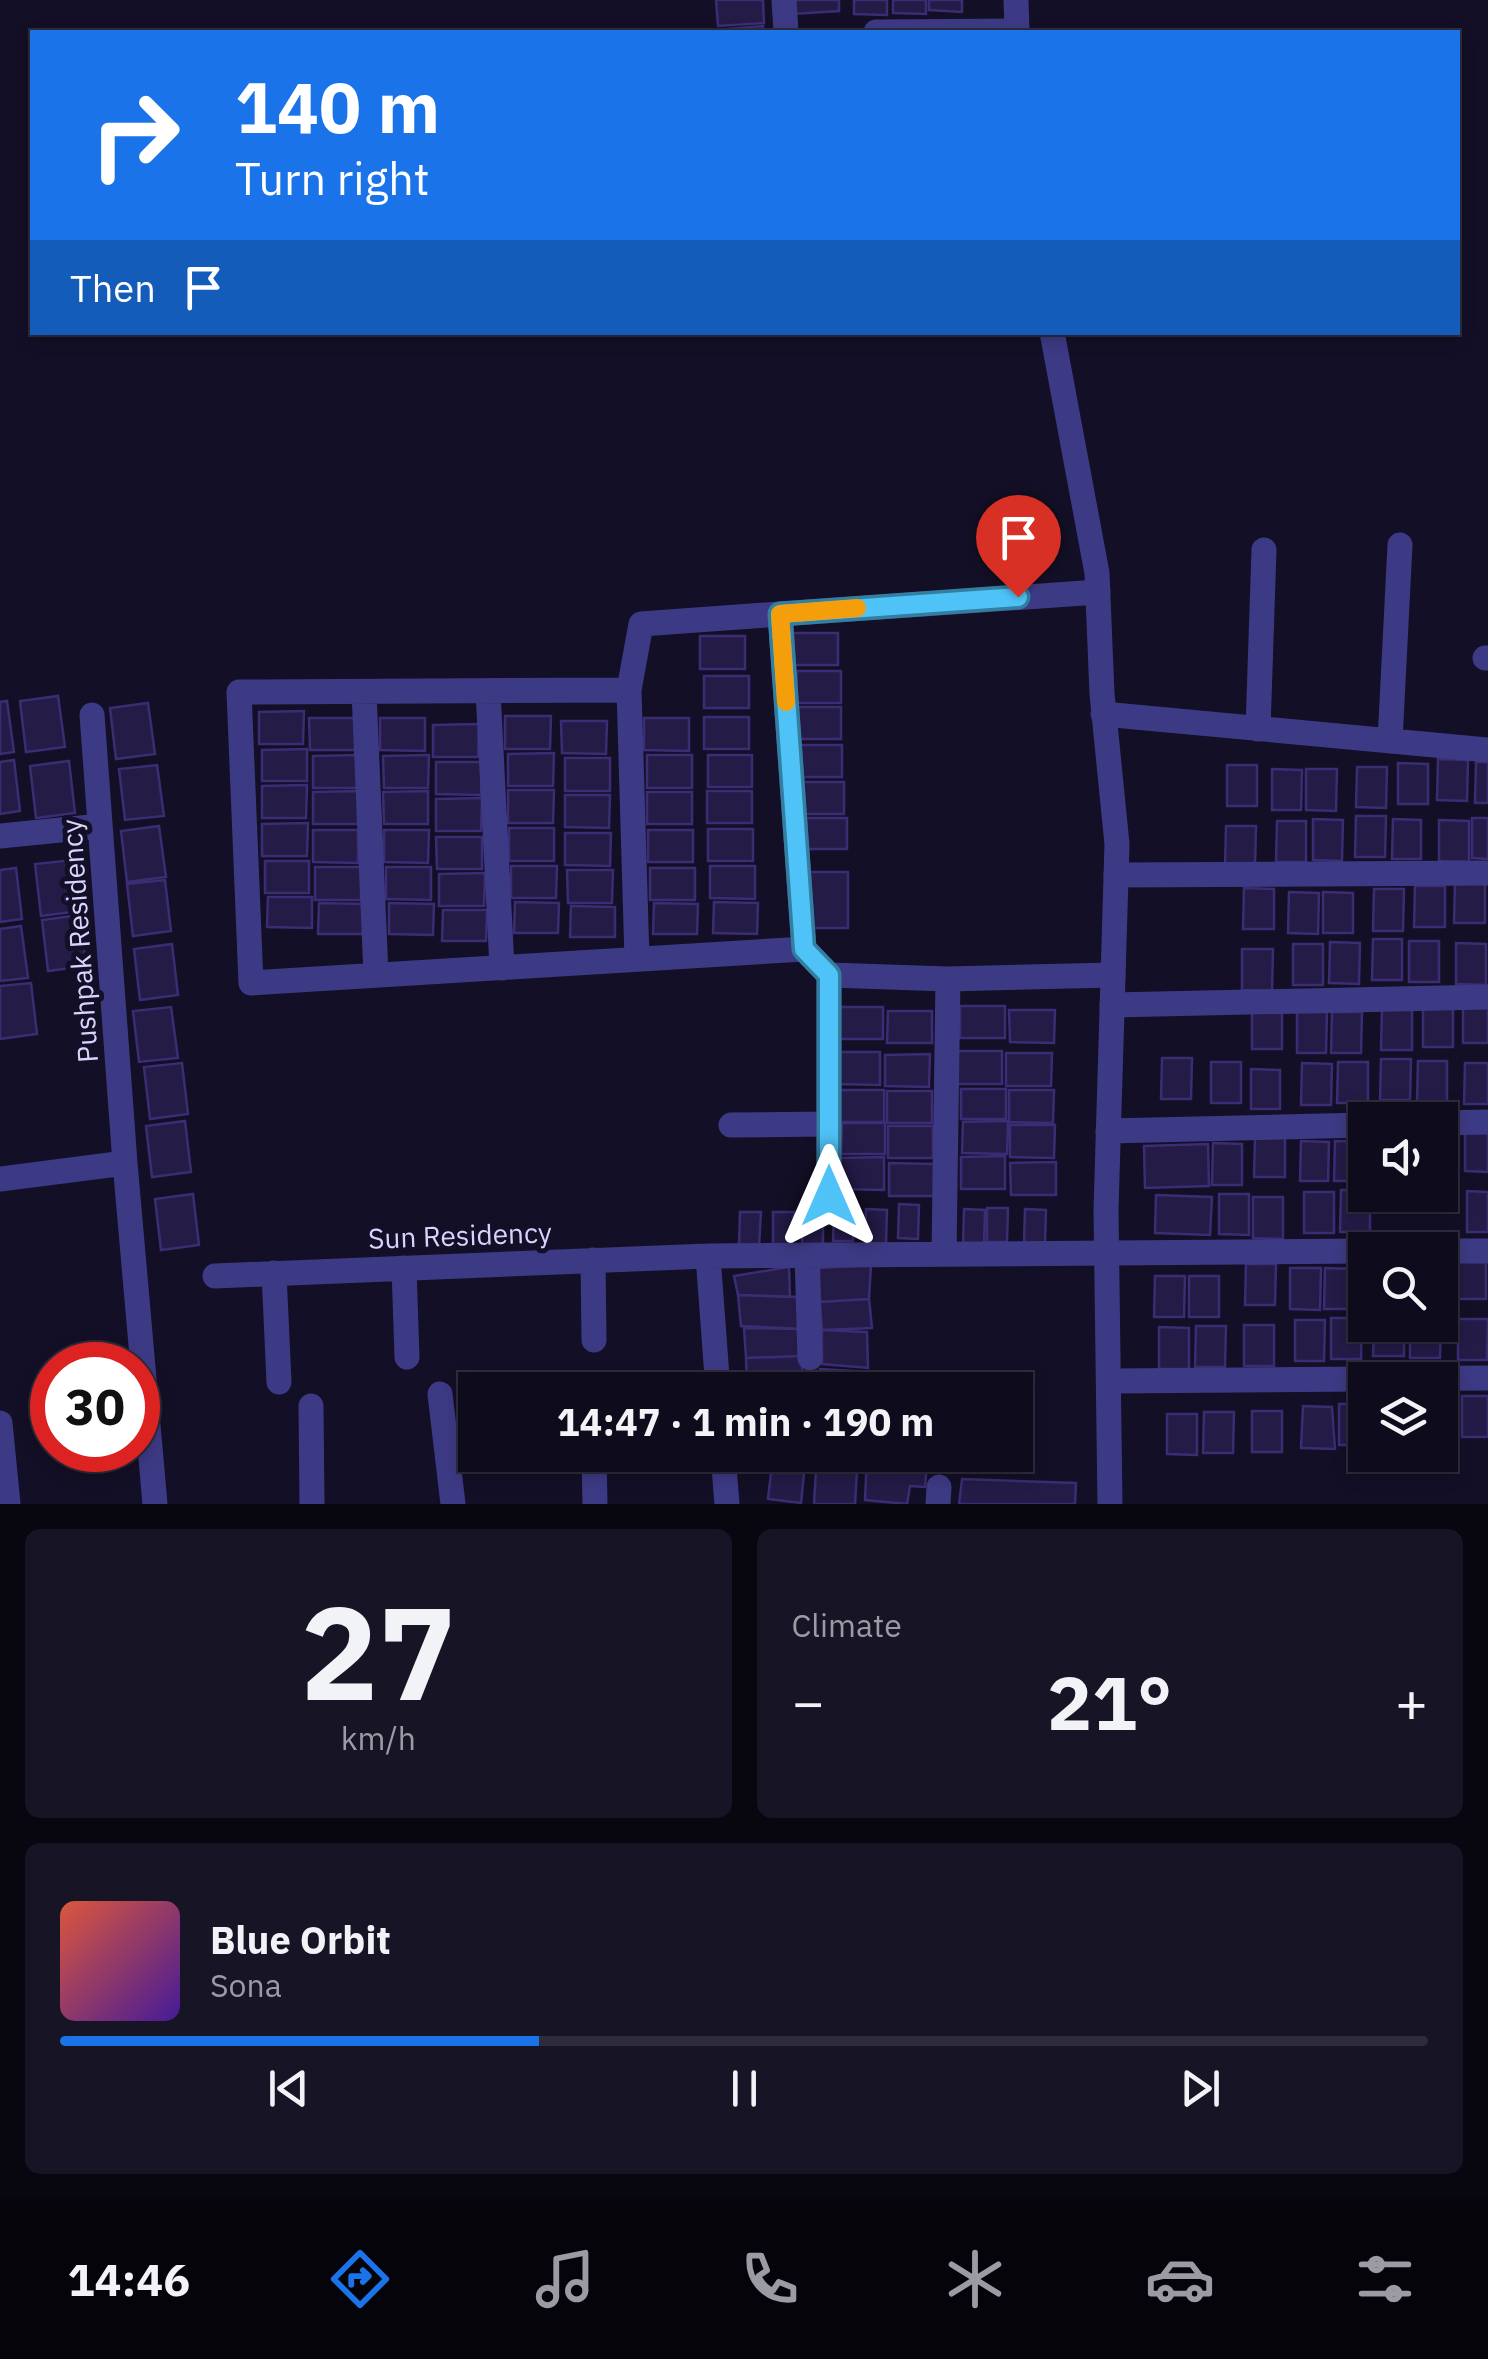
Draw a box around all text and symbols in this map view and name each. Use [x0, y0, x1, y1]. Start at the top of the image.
text: 140 m [235, 61, 440, 152]
icon: right [70, 70, 200, 200]
text: Turn right [235, 149, 430, 207]
icon: arrive [176, 260, 231, 315]
text: Then [70, 263, 156, 312]
pin [976, 495, 1061, 598]
icon: arrive [991, 510, 1046, 565]
street label: Pushpak Residency [52, 818, 106, 1064]
map controls [1348, 1102, 1458, 1472]
button: sound [1348, 1102, 1458, 1212]
position arrow [777, 1144, 881, 1248]
street label: Sun Residency [368, 1213, 552, 1257]
button: search [1348, 1232, 1458, 1342]
speed limit sign: 30 [30, 1342, 160, 1472]
button: layers [1348, 1362, 1458, 1472]
text: 14:47 · 1 min · 190 m [557, 1397, 934, 1446]
text: 27 [300, 1567, 456, 1736]
text: Climate [792, 1604, 902, 1646]
text: 21° [1047, 1653, 1172, 1751]
text: − [792, 1666, 825, 1737]
text: + [1395, 1666, 1428, 1737]
text: km/h [341, 1717, 416, 1759]
text: Blue Orbit [210, 1915, 391, 1964]
text: Sona [210, 1964, 282, 2006]
icon: previous [261, 2061, 316, 2116]
icon: pause [717, 2061, 772, 2116]
icon: next [1173, 2061, 1228, 2116]
icon: directions [325, 2244, 395, 2314]
icon: music [530, 2244, 600, 2314]
icon: phone [735, 2244, 805, 2314]
icon: climate [940, 2244, 1010, 2314]
icon: car [1145, 2244, 1215, 2314]
icon: filters [1350, 2244, 1420, 2314]
text: 14:46 [68, 2250, 190, 2308]

